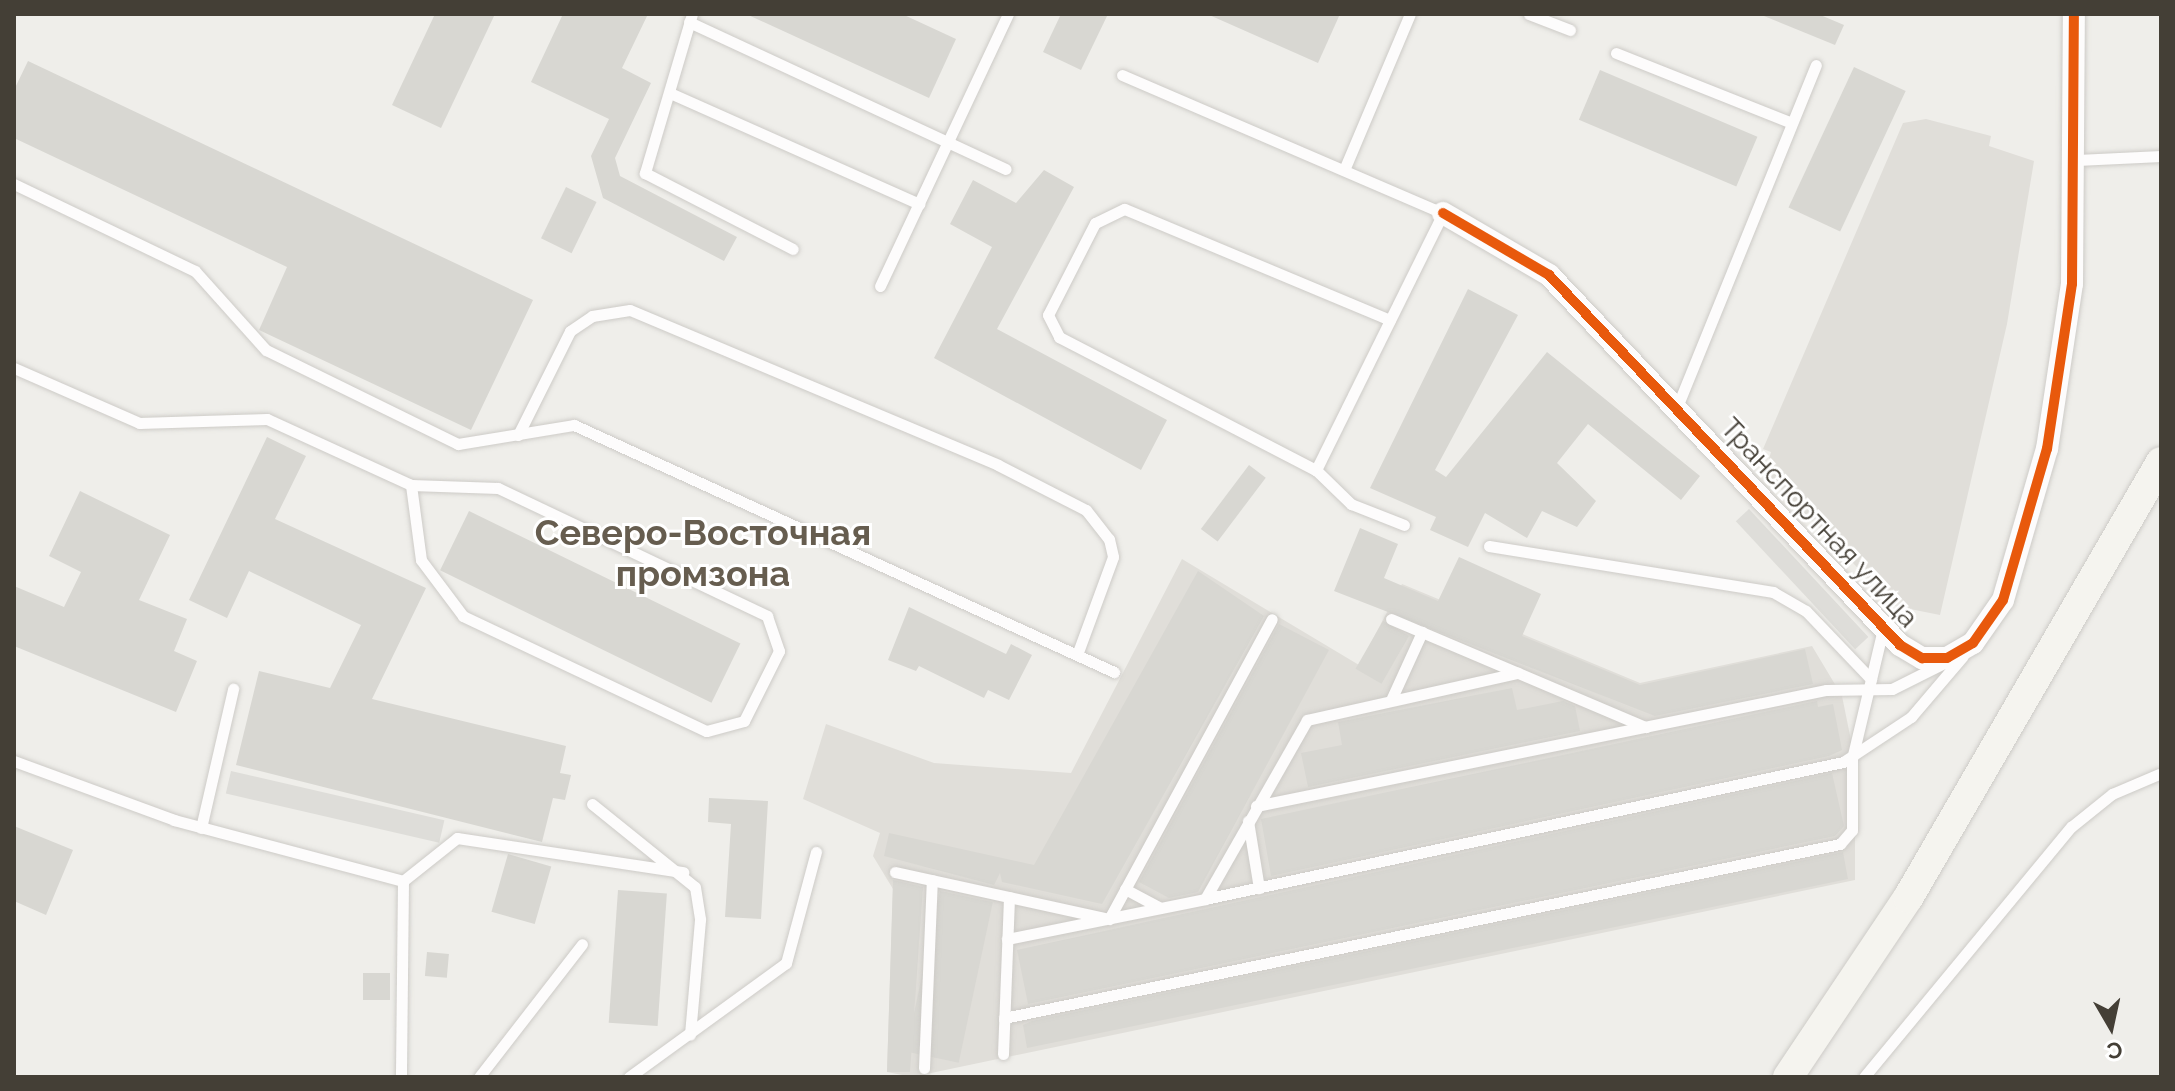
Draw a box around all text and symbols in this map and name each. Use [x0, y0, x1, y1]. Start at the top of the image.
street label: Транспортная улица [1713, 411, 1925, 635]
district label: Северо-Восточная промзона [535, 510, 871, 595]
north arrow [2071, 987, 2151, 1067]
text: С [2105, 1037, 2124, 1065]

